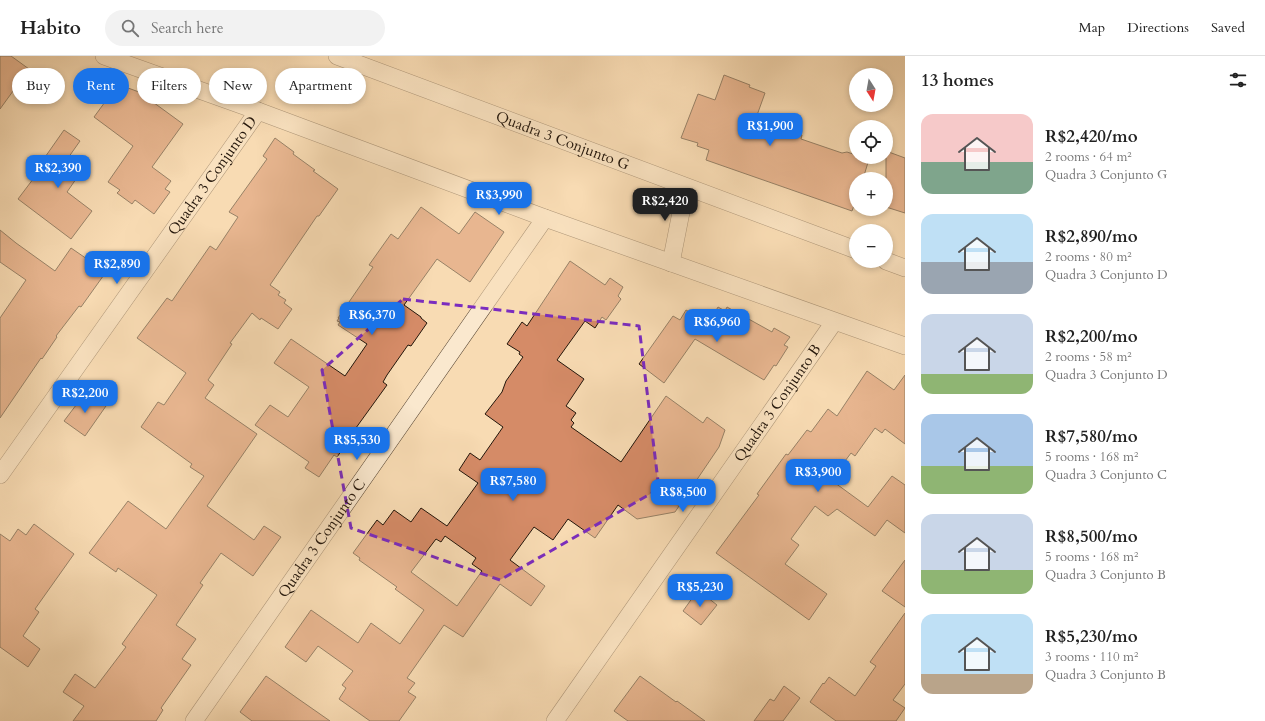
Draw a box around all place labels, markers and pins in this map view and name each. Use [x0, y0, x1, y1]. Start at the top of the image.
pin: R$1,900 [733, 113, 807, 147]
pin: R$2,390 [21, 155, 95, 189]
pin: R$3,990 [462, 182, 536, 216]
pin: R$2,420 [628, 188, 702, 222]
pin: R$2,890 [80, 251, 154, 285]
pin: R$6,370 [335, 302, 409, 336]
pin: R$6,960 [680, 309, 754, 343]
pin: R$2,200 [48, 380, 122, 414]
pin: R$5,530 [320, 427, 394, 461]
pin: R$3,900 [781, 459, 855, 493]
pin: R$7,580 [476, 468, 550, 502]
pin: R$8,500 [646, 479, 720, 513]
pin: R$5,230 [663, 574, 737, 608]

